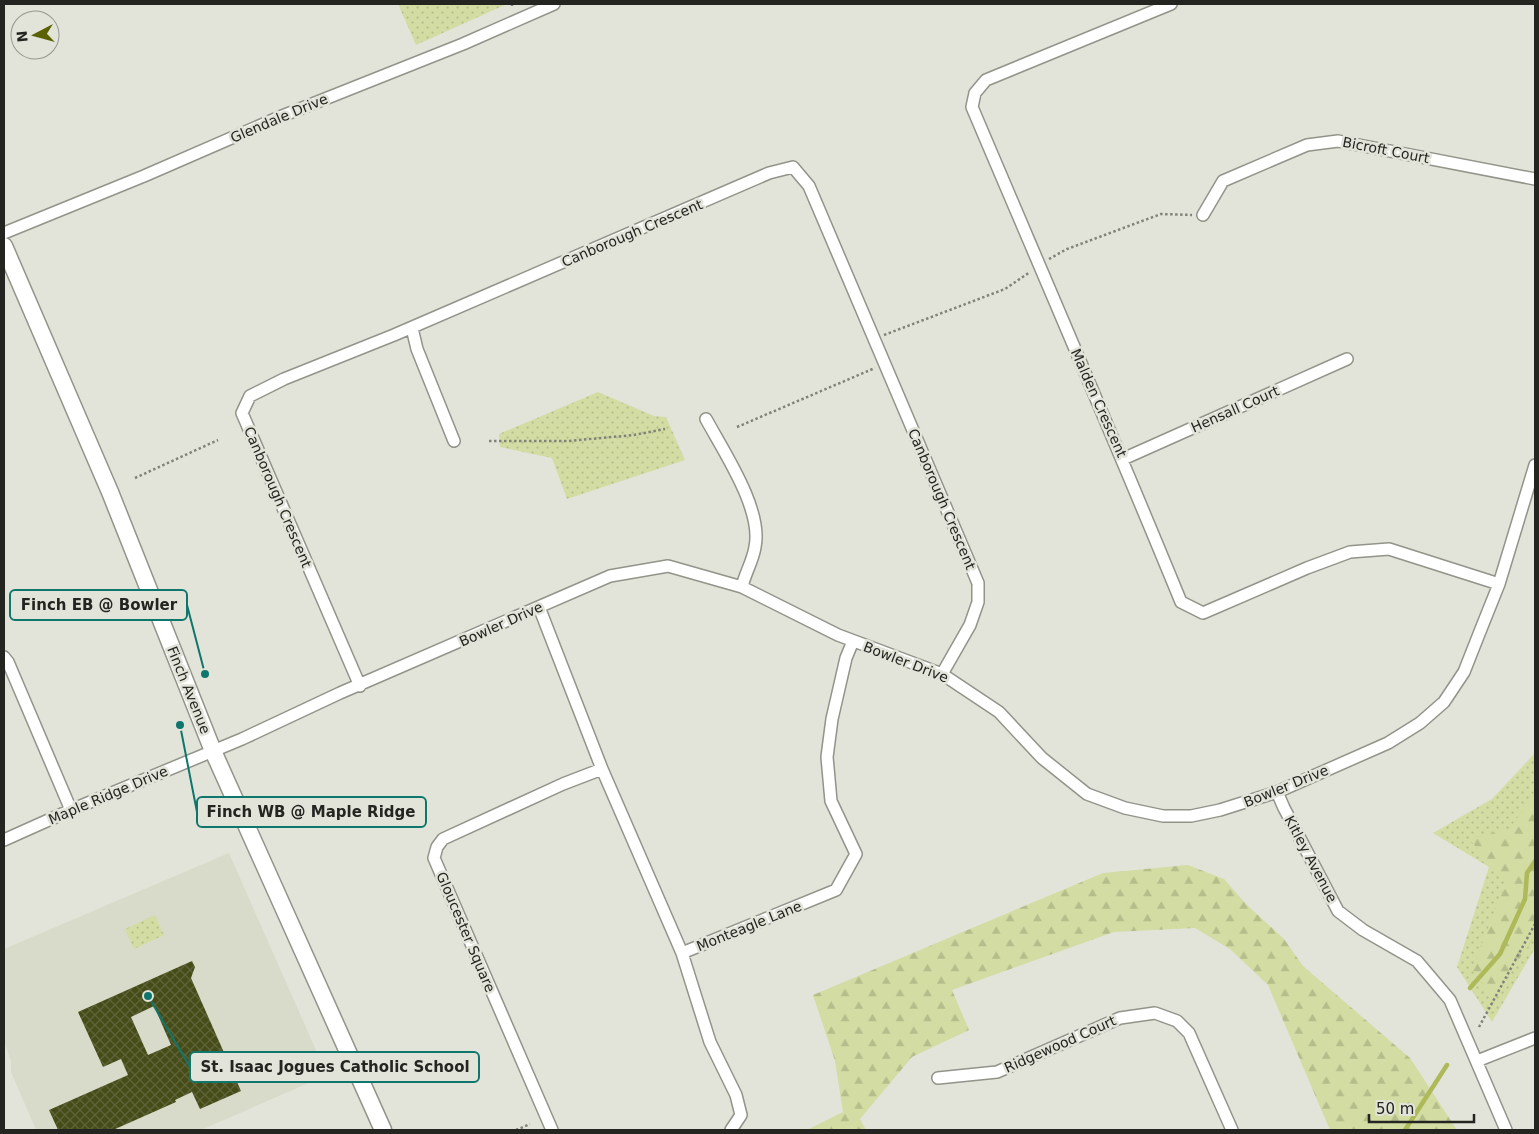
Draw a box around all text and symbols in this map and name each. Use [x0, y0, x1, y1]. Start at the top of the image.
north arrow [10, 10, 60, 60]
text: N [14, 30, 31, 43]
street label: Glendale Drive [228, 90, 330, 146]
street label: Bicroft Court [1341, 134, 1431, 166]
street label: Canborough Crescent [559, 196, 705, 270]
street label: Malden Crescent [1068, 346, 1130, 460]
street label: Hensall Court [1189, 382, 1282, 436]
street label: Canborough Crescent [241, 424, 315, 570]
street label: Canborough Crescent [905, 426, 979, 572]
callout: Finch EB @ Bowler [10, 590, 187, 620]
text: Finch EB @ Bowler [21, 596, 178, 614]
street label: Bowler Drive [457, 598, 545, 650]
street label: Bowler Drive [861, 638, 951, 686]
street label: Finch Avenue [164, 644, 214, 736]
street label: Bowler Drive [1241, 762, 1331, 810]
street label: Maple Ridge Drive [46, 763, 170, 827]
callout: Finch WB @ Maple Ridge [197, 797, 426, 827]
text: Finch WB @ Maple Ridge [207, 803, 415, 821]
street label: Kitley Avenue [1281, 813, 1341, 905]
street label: Gloucester Square [433, 869, 499, 995]
street label: Monteagle Lane [694, 898, 804, 954]
street label: Ridgewood Court [1002, 1012, 1119, 1076]
callout: St. Isaac Jogues Catholic School [190, 1052, 479, 1082]
text: St. Isaac Jogues Catholic School [200, 1058, 470, 1076]
scale bar [1369, 1092, 1474, 1124]
text: 50 m [1376, 1100, 1414, 1118]

